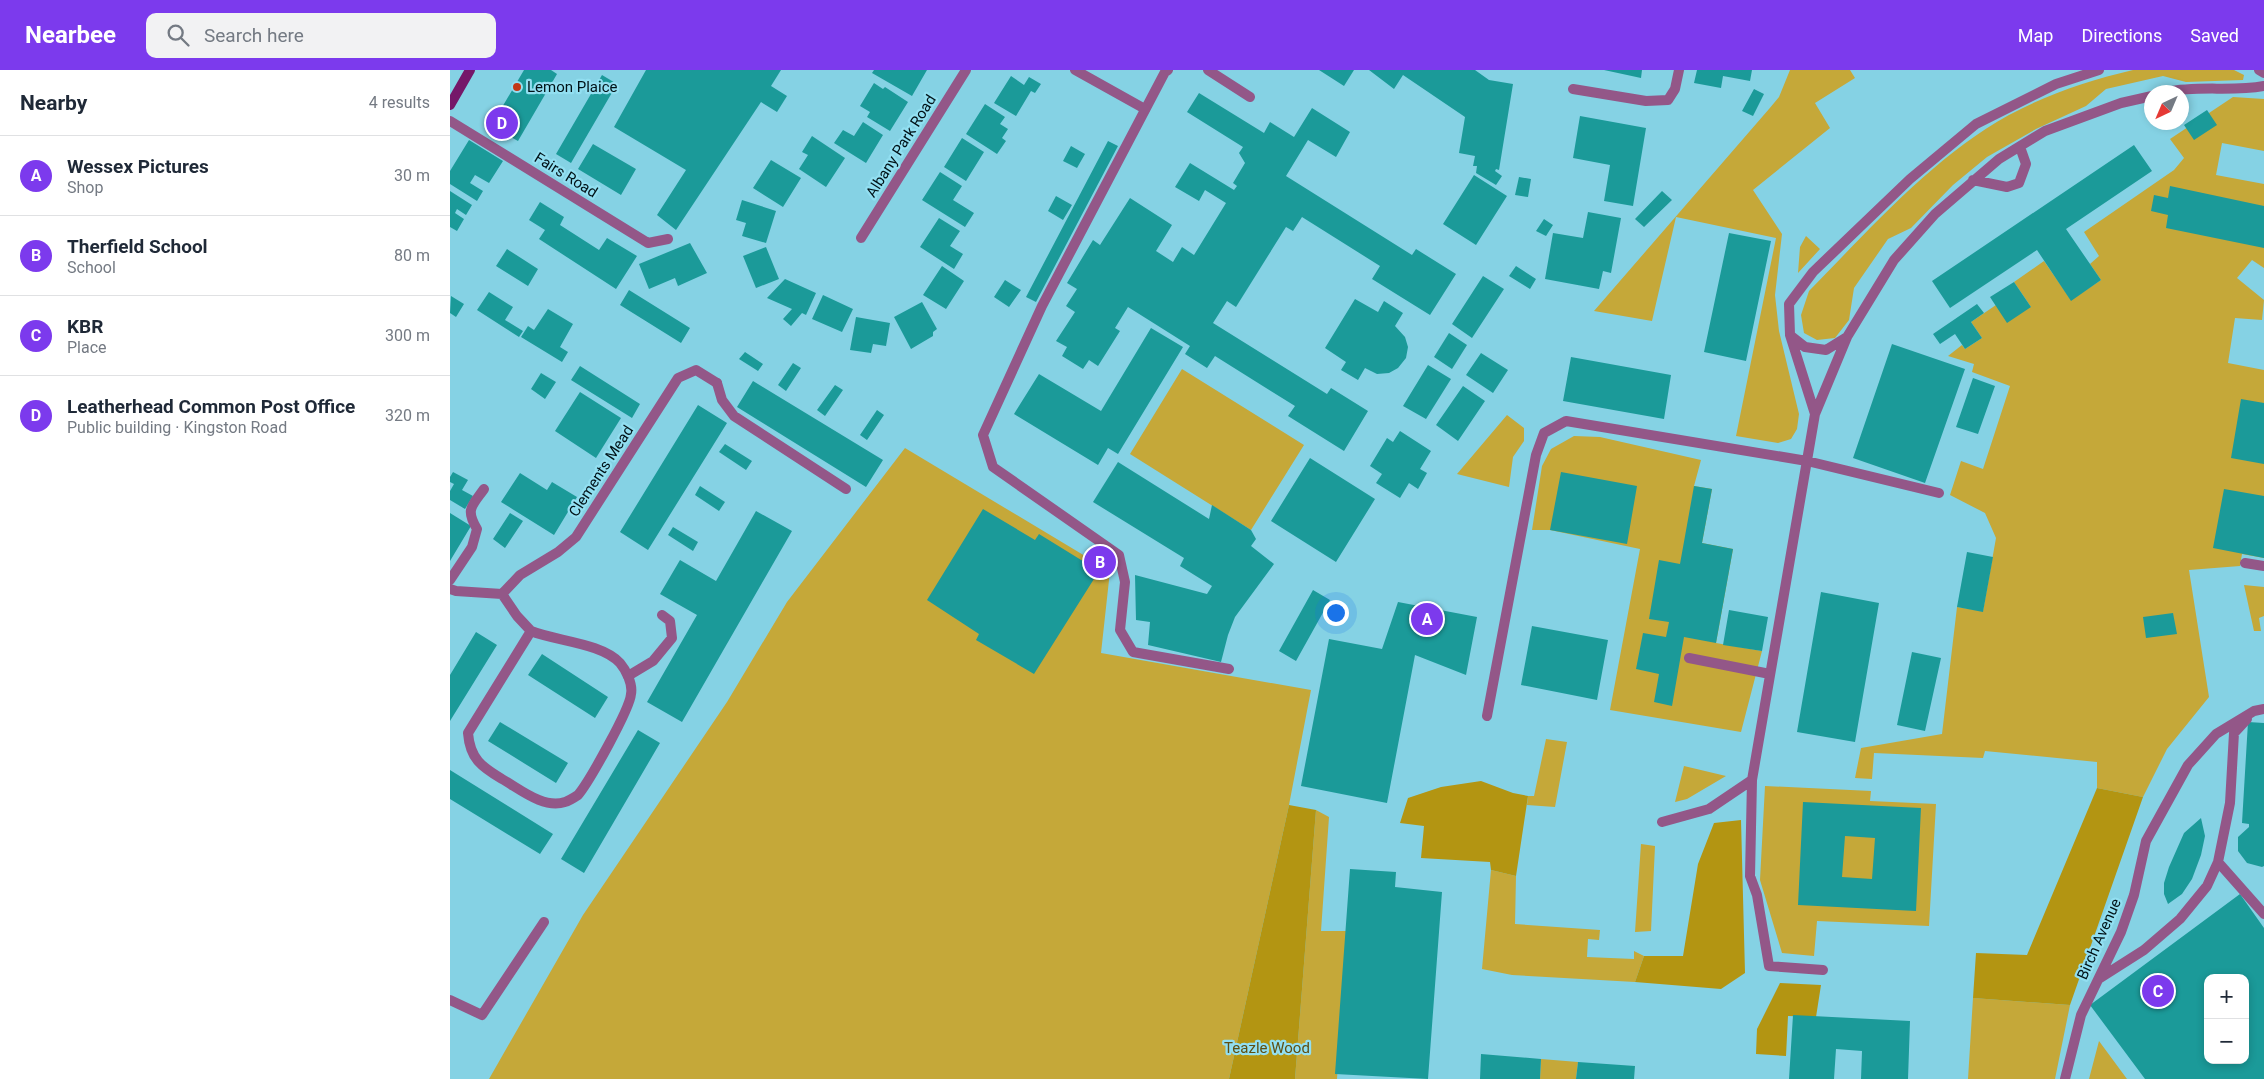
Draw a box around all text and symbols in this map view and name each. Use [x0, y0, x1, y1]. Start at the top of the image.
search box [146, 13, 496, 58]
text: Nearbee [25, 21, 116, 49]
icon: search [164, 21, 192, 49]
text: Search here [204, 24, 304, 47]
text: Map [2018, 25, 2053, 46]
text: Directions [2081, 25, 2162, 46]
text: Saved [2190, 25, 2239, 46]
place label: Lemon Plaice [527, 78, 618, 96]
marker: Lemon Plaice [511, 81, 523, 93]
north arrow [2144, 85, 2189, 130]
text: Nearby [20, 91, 87, 115]
street label: Albany Park Road [862, 91, 940, 201]
text: 4 results [369, 93, 430, 112]
pin: D [486, 104, 518, 142]
street label: Fairs Road [531, 149, 601, 201]
text: Wessex Pictures [67, 155, 209, 178]
text: A [31, 166, 41, 185]
text: 30 m [394, 166, 430, 185]
text: Shop [67, 178, 103, 197]
text: Therfield School [67, 235, 208, 258]
text: B [31, 246, 41, 265]
text: 80 m [394, 246, 430, 265]
text: School [67, 258, 116, 277]
text: KBR [67, 315, 103, 338]
text: C [31, 326, 41, 345]
text: 300 m [385, 326, 430, 345]
text: Place [67, 338, 107, 357]
text: Leatherhead Common Post Office [67, 395, 355, 418]
text: D [31, 406, 41, 425]
text: 320 m [385, 406, 430, 425]
text: Public building · Kingston Road [67, 418, 287, 437]
street label: Clements Mead [565, 422, 637, 520]
pin: B [1084, 543, 1116, 581]
your location [1323, 600, 1349, 626]
pin: A [1411, 600, 1443, 638]
street label: Birch Avenue [2073, 896, 2125, 982]
pin: C [2142, 972, 2174, 1010]
map controls [2204, 974, 2249, 1064]
button: + [2204, 974, 2249, 1019]
button: − [2204, 1019, 2249, 1064]
park label: Teazle Wood [1224, 1039, 1310, 1057]

